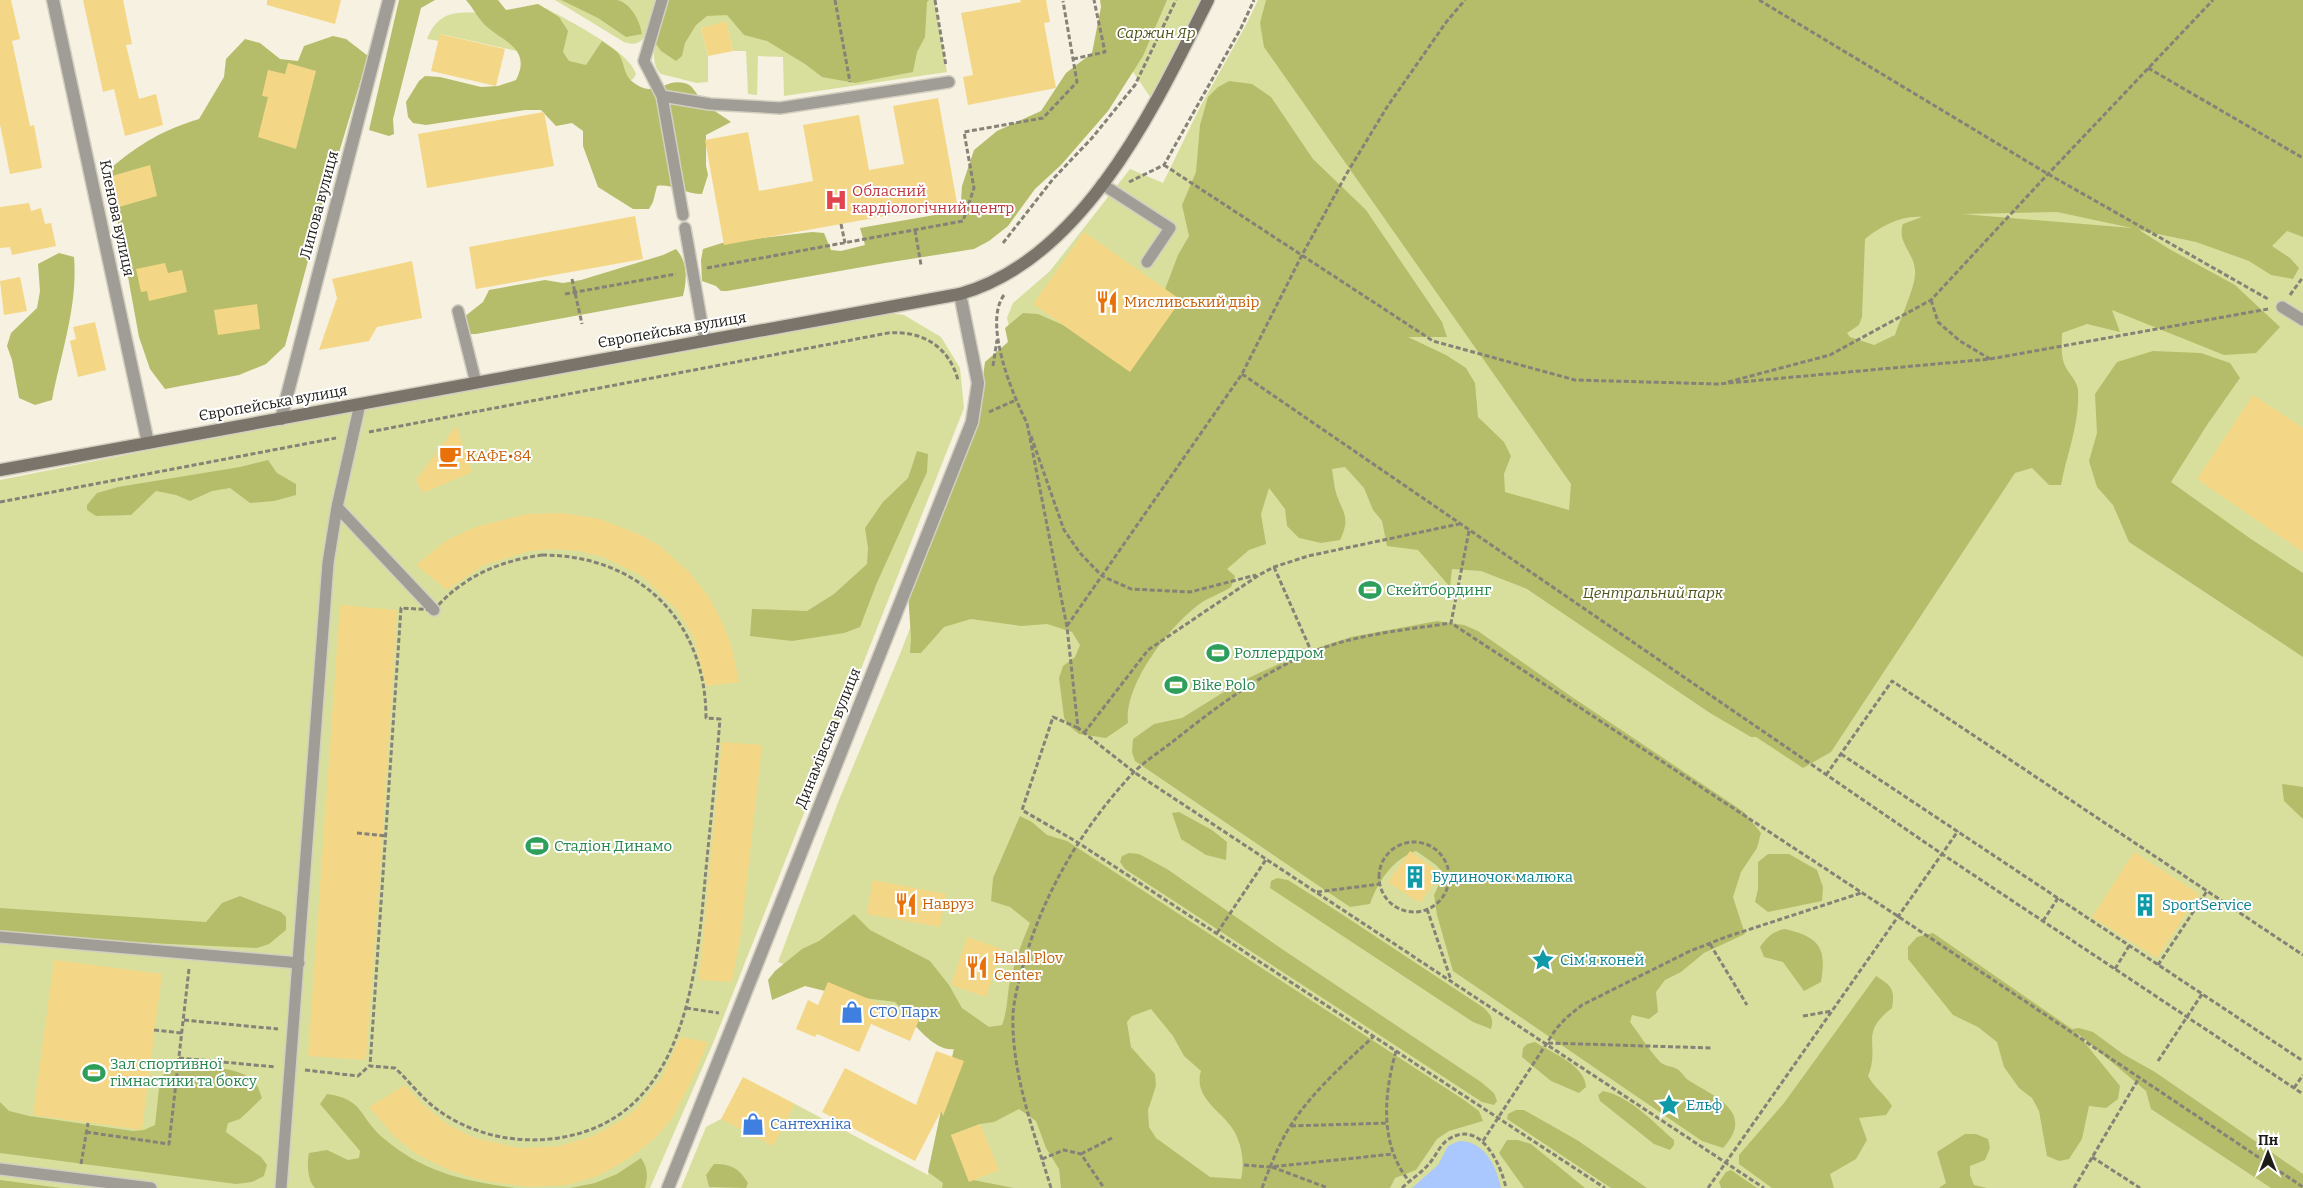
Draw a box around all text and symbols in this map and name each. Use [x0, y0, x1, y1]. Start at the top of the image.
park label: Саржин Яр [1116, 24, 1196, 42]
street label: Липова вулиця [296, 149, 342, 261]
street label: Кленова вулиця [96, 158, 138, 278]
place label: Обласний кардiологiчний центр [852, 182, 1014, 217]
hospital icon: Обласний кардiологiчний центр [823, 187, 849, 213]
restaurant icon: Мисливський двір [1094, 289, 1120, 315]
place label: Мисливський двір [1124, 293, 1259, 311]
street label: Європейська вулиця [596, 308, 748, 352]
street label: Європейська вулиця [197, 381, 349, 425]
cafe icon: КАФЕ•84 [437, 443, 463, 469]
place label: КАФЕ•84 [466, 447, 531, 465]
sports icon: Скейтбординг [1357, 577, 1383, 603]
place label: Скейтбординг [1386, 581, 1491, 599]
park label: Центральний парк [1583, 584, 1724, 602]
sports icon: Роллердром [1205, 640, 1231, 666]
place label: Роллердром [1234, 644, 1324, 662]
street label: Динамівська вулиця [792, 665, 864, 811]
sports icon: Bike Polo [1163, 672, 1189, 698]
place label: Bike Polo [1192, 676, 1255, 694]
sports icon: Стадіон Динамо [524, 833, 550, 859]
place label: Стадіон Динамо [554, 837, 672, 855]
building icon: Будиночок малюка [1402, 864, 1428, 890]
place label: Будиночок малюка [1432, 868, 1573, 886]
restaurant icon: Навруз [893, 891, 919, 917]
building icon: SportService [2132, 892, 2158, 918]
place label: Навруз [922, 895, 974, 913]
place label: SportService [2162, 896, 2252, 914]
place icon: Сім'я коней [1530, 947, 1556, 973]
place label: Halal Plov Center [994, 949, 1063, 984]
place label: Сім'я коней [1560, 951, 1644, 969]
restaurant icon: Halal Plov Center [964, 954, 990, 980]
shop icon: СТО Парк [839, 999, 865, 1025]
place label: СТО Парк [869, 1003, 938, 1021]
place label: Зал спортивної гімнастики та боксу [110, 1055, 257, 1090]
sports icon: Зал спортивної гімнастики та боксу [81, 1060, 107, 1086]
place icon: Ельф [1656, 1092, 1682, 1118]
place label: Ельф [1686, 1096, 1722, 1114]
shop icon: Сантехніка [740, 1111, 766, 1137]
place label: Сантехніка [770, 1115, 852, 1133]
north arrow [2243, 1128, 2293, 1178]
text: Пн [2258, 1132, 2278, 1149]

